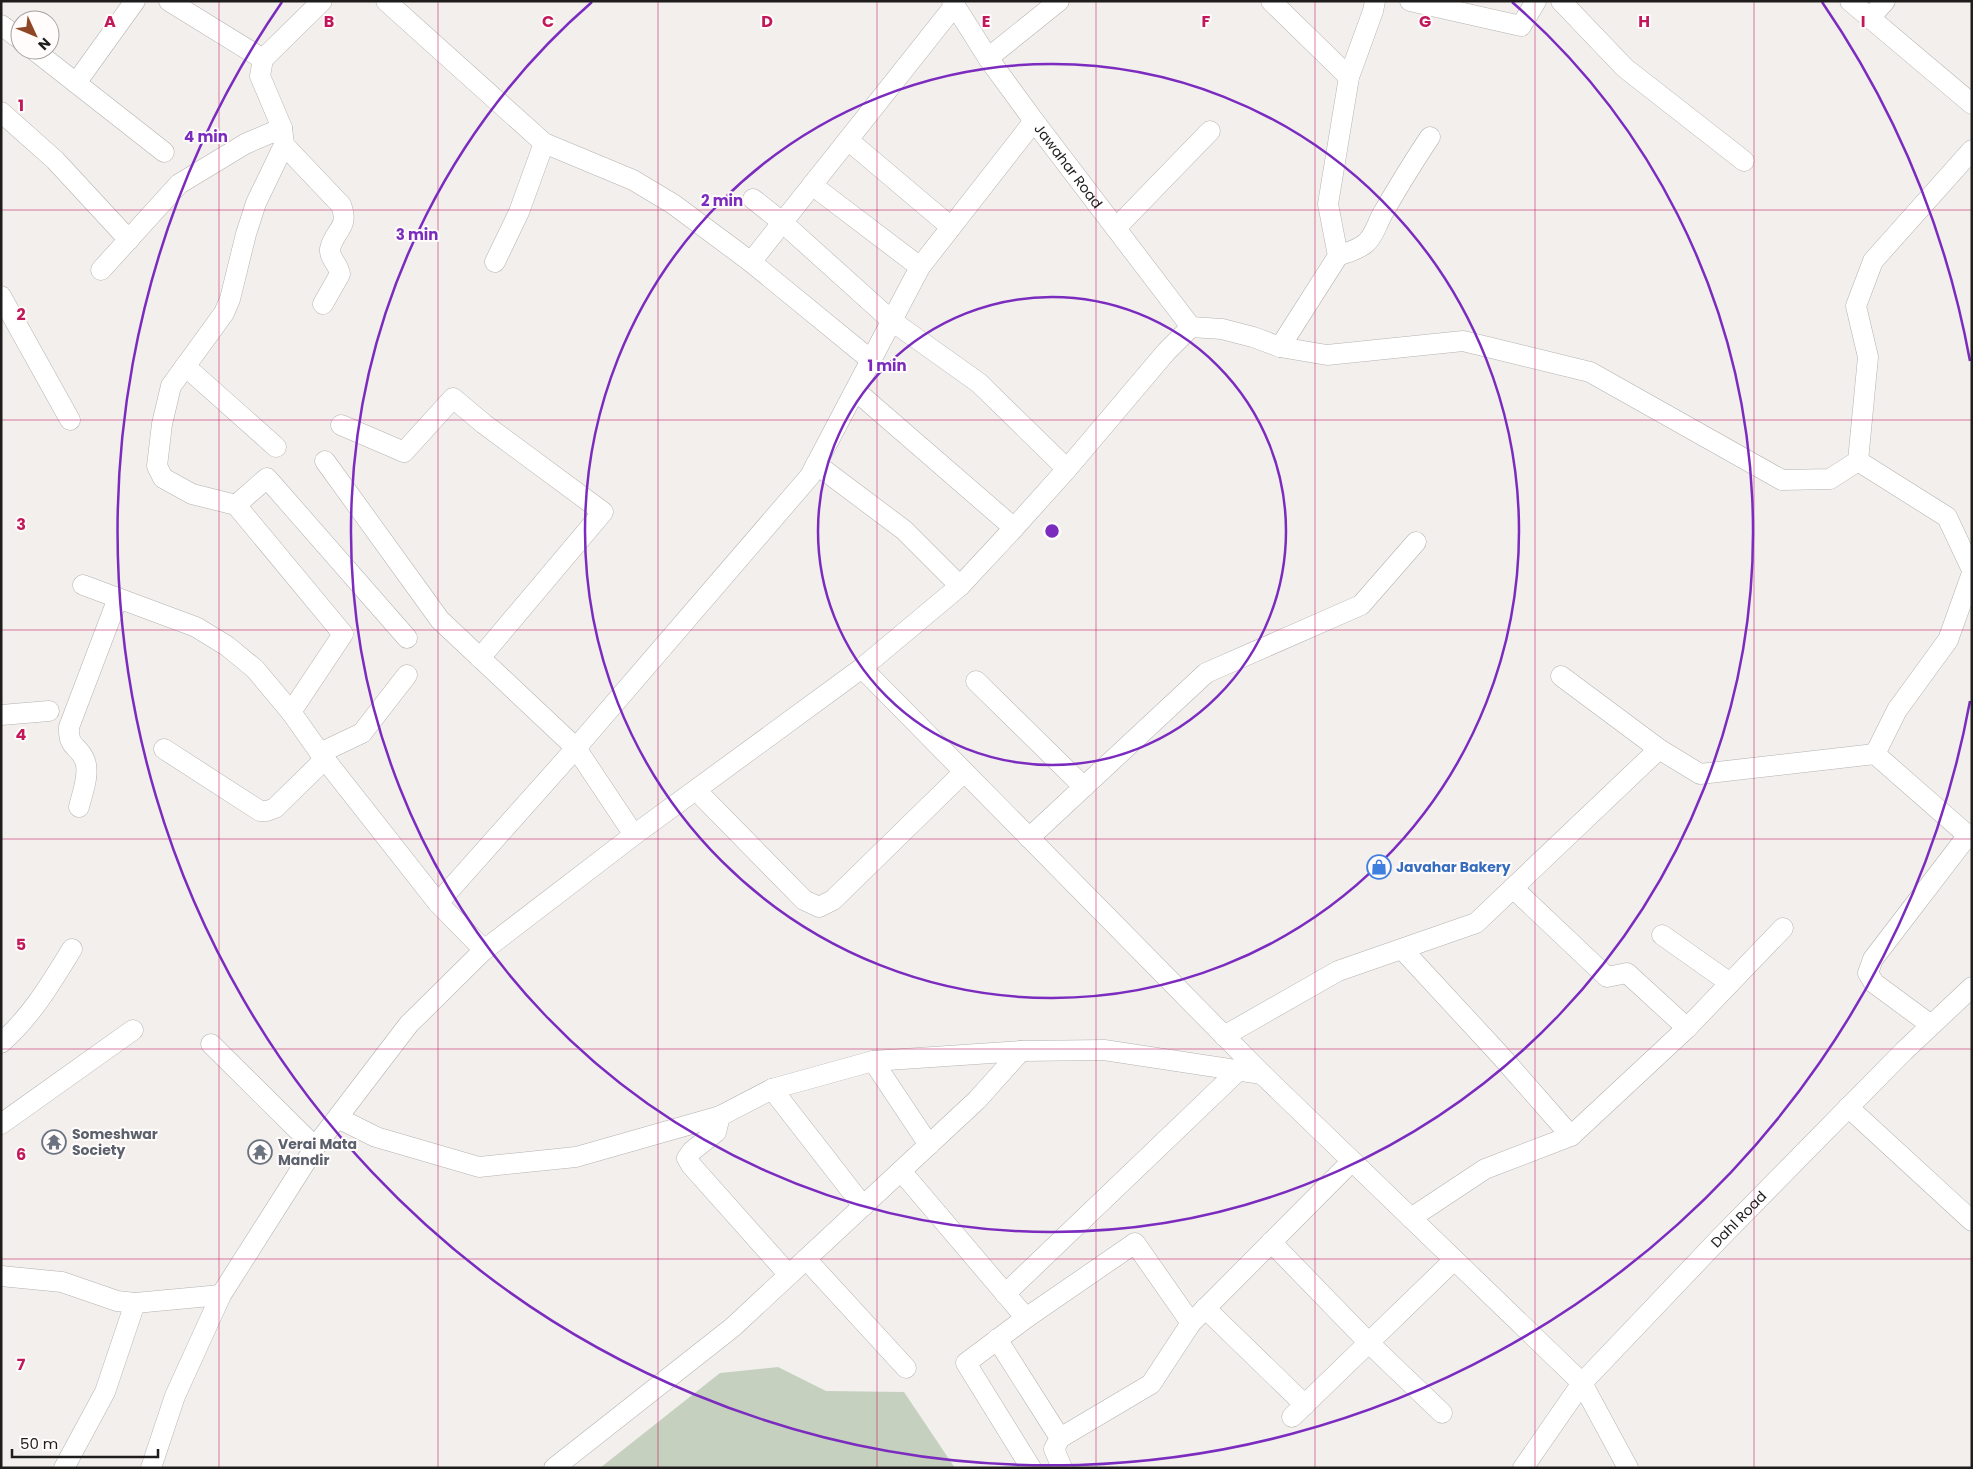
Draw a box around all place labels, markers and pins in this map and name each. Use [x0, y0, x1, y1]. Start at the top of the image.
centre of rings [1043, 522, 1061, 540]
shop icon: Javahar Bakery [1366, 854, 1392, 880]
place label: Javahar Bakery [1396, 857, 1511, 877]
place label: Someshwar Society [72, 1124, 158, 1160]
temple icon: Someshwar Society [41, 1129, 67, 1155]
place label: Verai Mata Mandir [278, 1134, 357, 1170]
temple icon: Verai Mata Mandir [247, 1139, 273, 1165]

